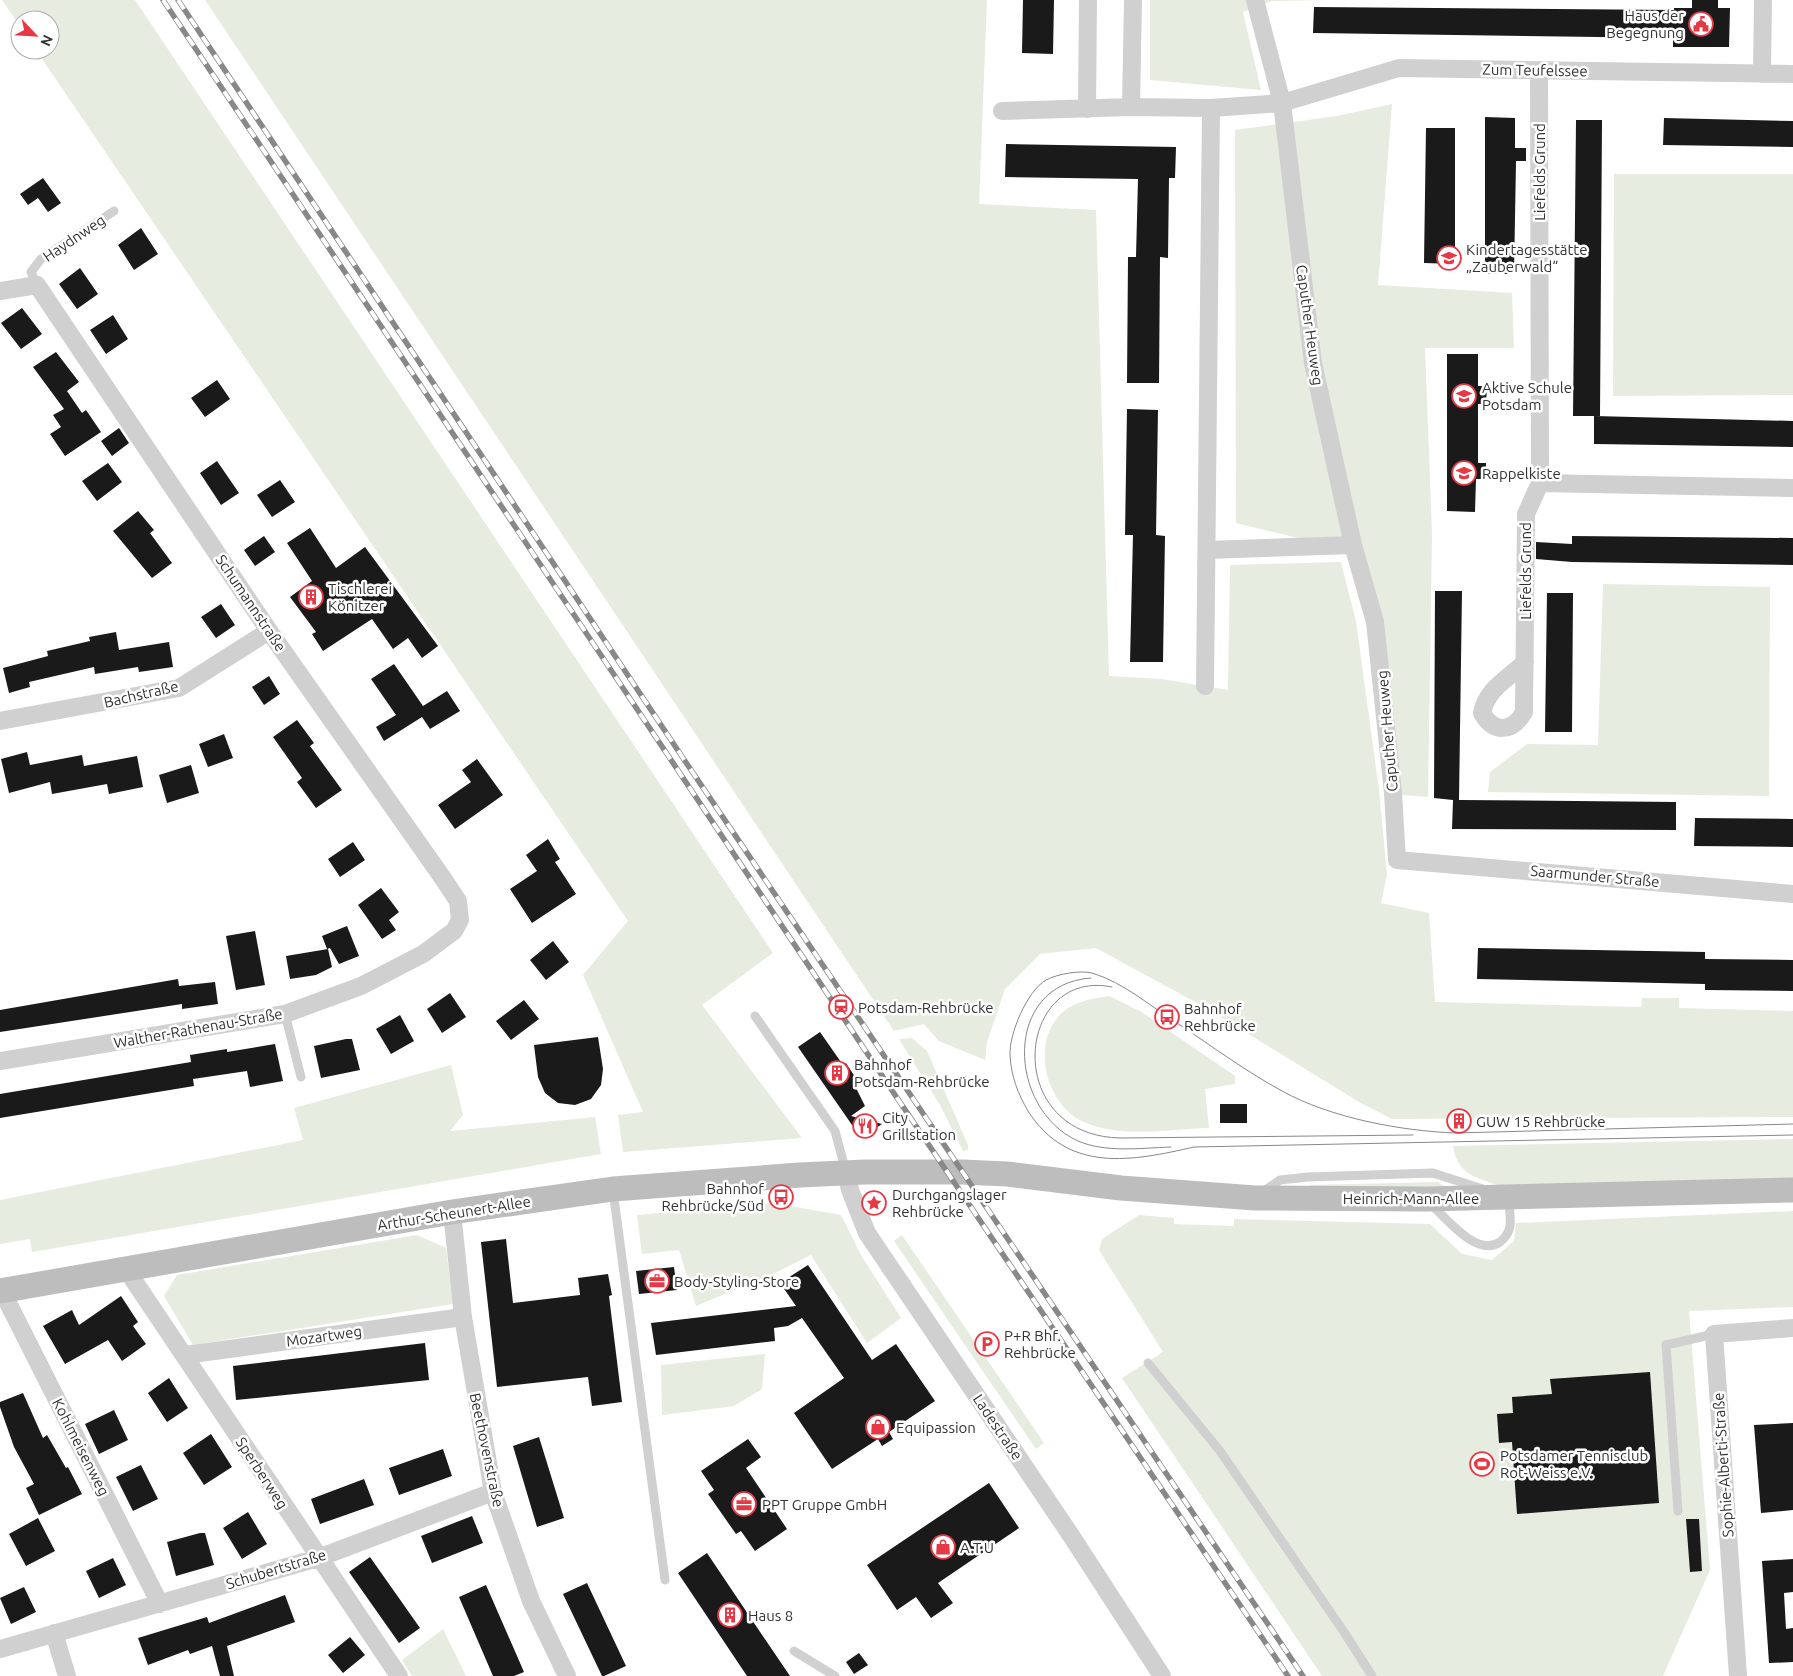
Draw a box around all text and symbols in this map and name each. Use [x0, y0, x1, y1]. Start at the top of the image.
place label: Haus der Begegnung [1606, 7, 1684, 41]
north arrow [10, 10, 60, 60]
public building icon: Haus der Begegnung [1688, 11, 1714, 37]
text: N [37, 32, 56, 49]
street label: Zum Teufelssee [1482, 61, 1588, 79]
street label: Liefelds Grund [1531, 123, 1548, 221]
street label: Haydnweg [40, 211, 108, 265]
place label: Kindertagesstätte „Zauberwald“ [1466, 241, 1588, 275]
school or university icon: Kindertagesstätte „Zauberwald“ [1436, 245, 1462, 271]
street label: Caputher Heuweg [1293, 263, 1327, 387]
place label: Aktive Schule Potsdam [1482, 379, 1572, 413]
school or university icon: Aktive Schule Potsdam [1451, 383, 1477, 409]
school or university icon: Rappelkiste [1451, 460, 1477, 486]
place label: Rappelkiste [1482, 465, 1561, 482]
street label: Liefelds Grund [1517, 522, 1534, 620]
street label: Schumannstraße [212, 551, 290, 655]
place label: Tischlerei Könitzer [328, 580, 392, 614]
building icon: Tischlerei Könitzer [298, 584, 324, 610]
street label: Caputher Heuweg [1373, 670, 1401, 792]
street label: Bachstraße [102, 677, 180, 711]
street label: Saarmunder Straße [1530, 862, 1660, 890]
station icon: Potsdam-Rehbrücke [828, 994, 854, 1020]
place label: Potsdam-Rehbrücke [858, 999, 994, 1016]
place label: Bahnhof Rehbrücke [1184, 1000, 1256, 1034]
bus stop icon: Bahnhof Rehbrücke [1154, 1004, 1180, 1030]
street label: Walther-Rathenau-Straße [112, 1005, 284, 1051]
place label: Bahnhof Potsdam-Rehbrücke [854, 1056, 990, 1090]
building icon: Bahnhof Potsdam-Rehbrücke [824, 1060, 850, 1086]
building icon: GUW 15 Rehbrücke [1446, 1108, 1472, 1134]
place label: City Grillstation [882, 1109, 956, 1143]
restaurant icon: City Grillstation [852, 1113, 878, 1139]
place label: GUW 15 Rehbrücke [1476, 1113, 1606, 1130]
place label: Bahnhof Rehbrücke/Süd [662, 1180, 764, 1214]
bus stop icon: Bahnhof Rehbrücke/Süd [768, 1184, 794, 1210]
place label: Durchgangslager Rehbrücke [892, 1186, 1007, 1220]
place icon: Durchgangslager Rehbrücke [861, 1190, 887, 1216]
street label: Heinrich-Mann-Allee [1343, 1190, 1479, 1207]
street label: Arthur-Scheunert-Allee [376, 1192, 532, 1234]
office icon: Body-Styling-Store [644, 1268, 670, 1294]
place label: Body-Styling-Store [674, 1273, 799, 1290]
street label: Mozartweg [285, 1322, 363, 1350]
place label: P+R Bhf. Rehbrücke [1004, 1327, 1076, 1361]
parking icon: P+R Bhf. Rehbrücke [974, 1331, 1000, 1357]
street label: Beethovenstraße [467, 1391, 507, 1509]
street label: Ladestraße [970, 1391, 1026, 1463]
street label: Sophie-Alberti-Straße [1709, 1392, 1737, 1538]
street label: Kohlmeisenweg [49, 1395, 113, 1499]
shop icon: Equipassion [865, 1414, 891, 1440]
place label: Equipassion [896, 1419, 976, 1436]
street label: Sperberweg [232, 1434, 292, 1512]
place label: Potsdamer Tennisclub Rot-Weiss e.V. [1500, 1447, 1648, 1481]
sports icon: Potsdamer Tennisclub Rot-Weiss e.V. [1469, 1451, 1495, 1477]
office icon: PPT Gruppe GmbH [731, 1491, 757, 1517]
place label: PPT Gruppe GmbH [762, 1496, 887, 1513]
shop icon: A.T.U [930, 1534, 956, 1560]
place label: A.T.U [960, 1539, 994, 1556]
street label: Schubertstraße [224, 1546, 328, 1592]
building icon: Haus 8 [717, 1602, 743, 1628]
place label: Haus 8 [748, 1607, 793, 1624]

